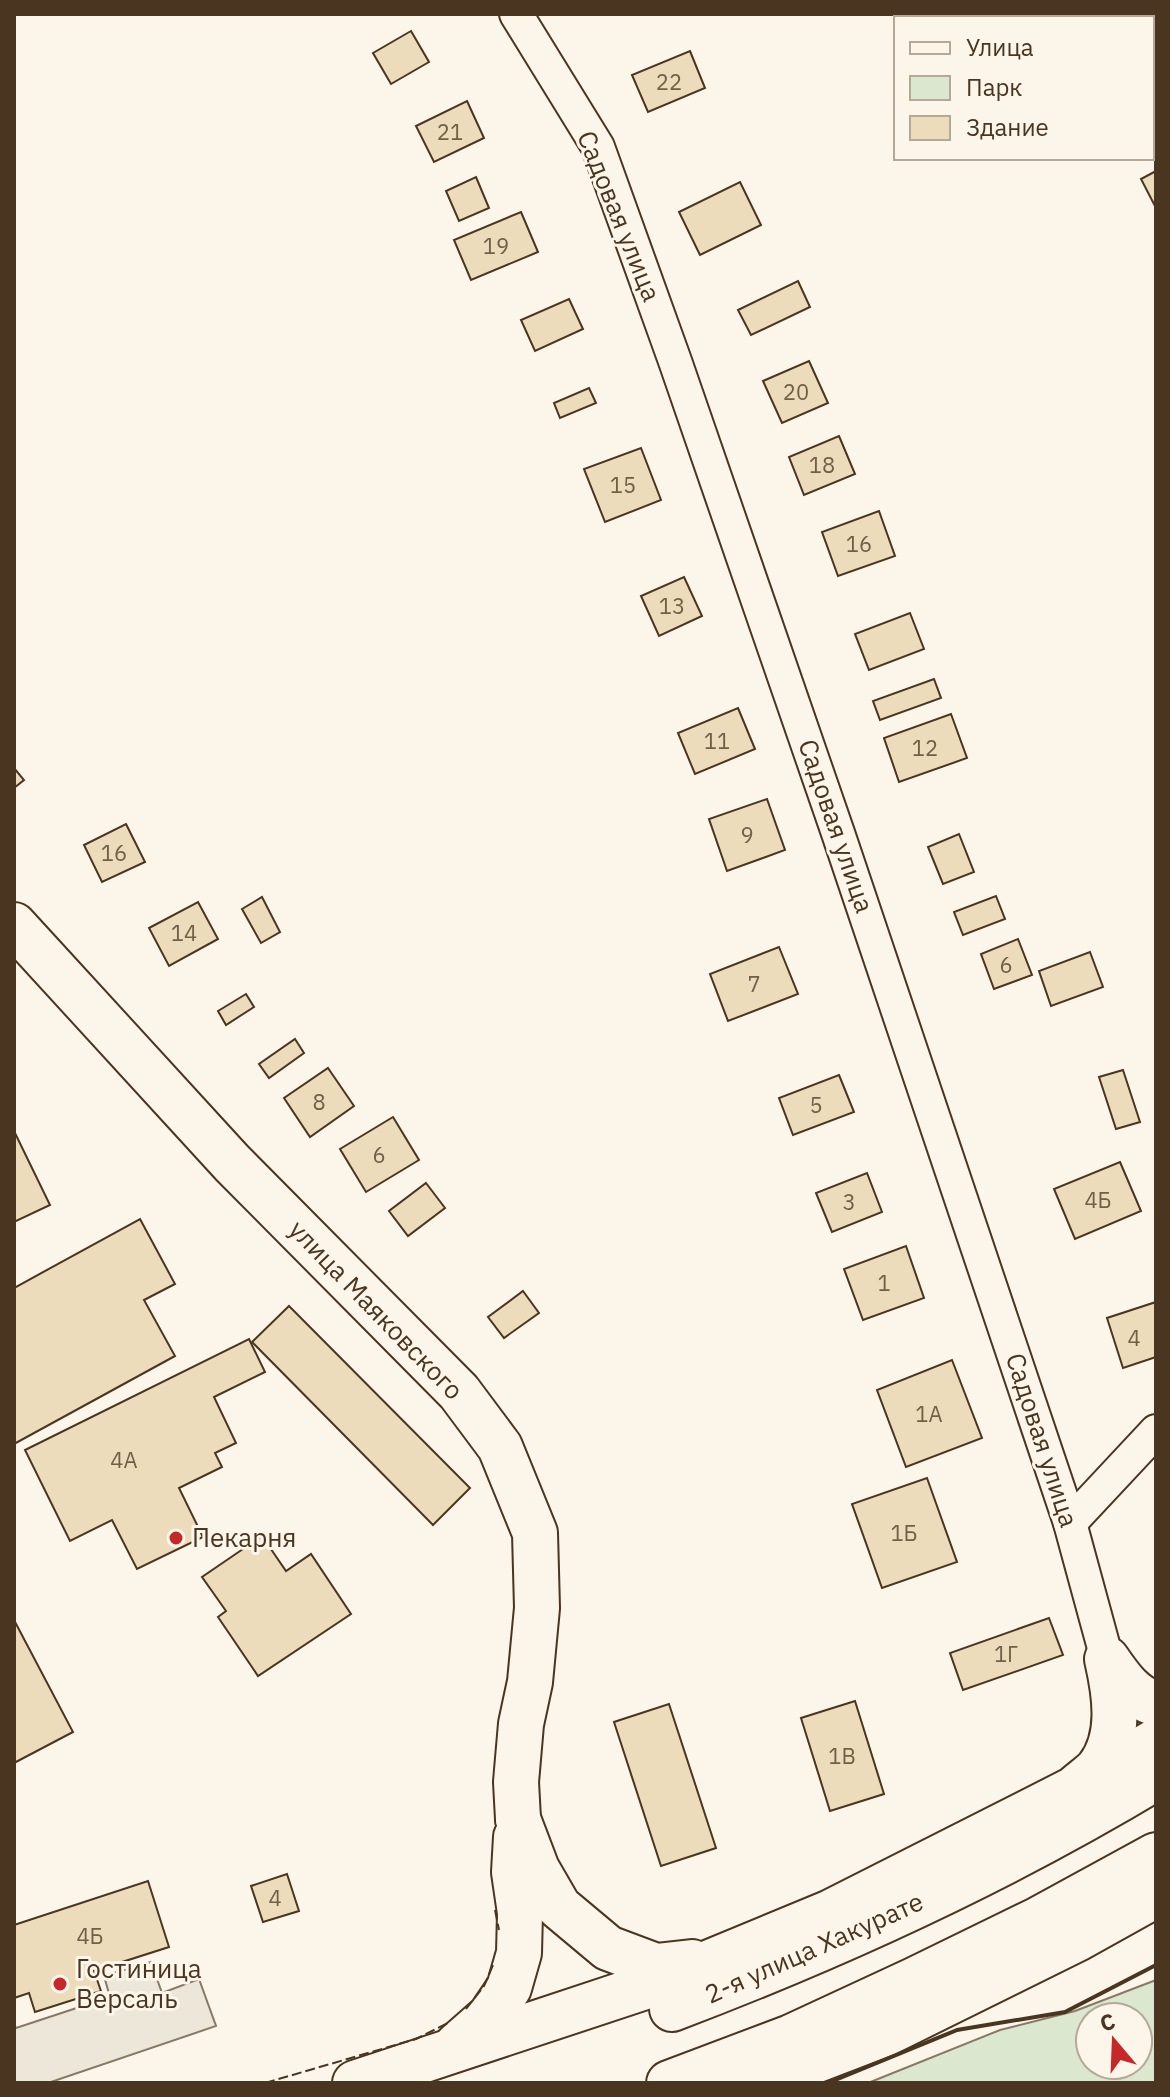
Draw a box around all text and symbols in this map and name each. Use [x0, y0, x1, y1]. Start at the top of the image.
legend [894, 16, 1154, 160]
text: Улица [966, 31, 1034, 63]
house number: 22 [656, 67, 682, 96]
text: Парк [966, 71, 1023, 103]
text: Здание [966, 111, 1049, 143]
house number: 21 [437, 117, 463, 146]
street label: Садовая улица [570, 125, 670, 306]
house number: 19 [483, 231, 509, 260]
house number: 20 [783, 377, 809, 406]
house number: 18 [809, 450, 835, 479]
house number: 15 [610, 470, 636, 499]
house number: 16 [846, 529, 872, 558]
house number: 13 [659, 591, 685, 620]
house number: 11 [704, 726, 730, 755]
house number: 12 [912, 733, 938, 762]
street label: Садовая улица [791, 735, 883, 917]
house number: 9 [740, 820, 754, 849]
house number: 16 [101, 838, 127, 867]
house number: 14 [171, 918, 197, 947]
house number: 6 [999, 950, 1013, 979]
house number: 7 [747, 969, 761, 998]
house number: 8 [312, 1087, 326, 1116]
house number: 5 [809, 1090, 823, 1119]
house number: 6 [372, 1140, 386, 1169]
house number: 4Б [1084, 1185, 1112, 1214]
house number: 3 [842, 1187, 856, 1216]
street label: улица Маяковского [282, 1212, 471, 1406]
house number: 1 [877, 1268, 891, 1297]
house number: 4 [1127, 1323, 1141, 1352]
street label: Садовая улица [999, 1348, 1087, 1531]
house number: 1А [915, 1399, 943, 1428]
house number: 4А [110, 1445, 138, 1474]
house number: 1Б [890, 1518, 918, 1547]
place label: Пекарня [192, 1520, 297, 1554]
marker: Пекарня [167, 1529, 185, 1547]
house number: 1Г [994, 1639, 1018, 1668]
house number: 1В [828, 1741, 856, 1770]
house number: 4 [268, 1883, 282, 1912]
street label: 2-я улица Хакурате [699, 1884, 928, 2011]
house number: 4Б [76, 1921, 104, 1950]
place label: Гостиница Версаль [76, 1951, 202, 2015]
marker: Гостиница Версаль [51, 1975, 69, 1993]
north arrow [1074, 2001, 1154, 2081]
text: С [1096, 2006, 1119, 2038]

